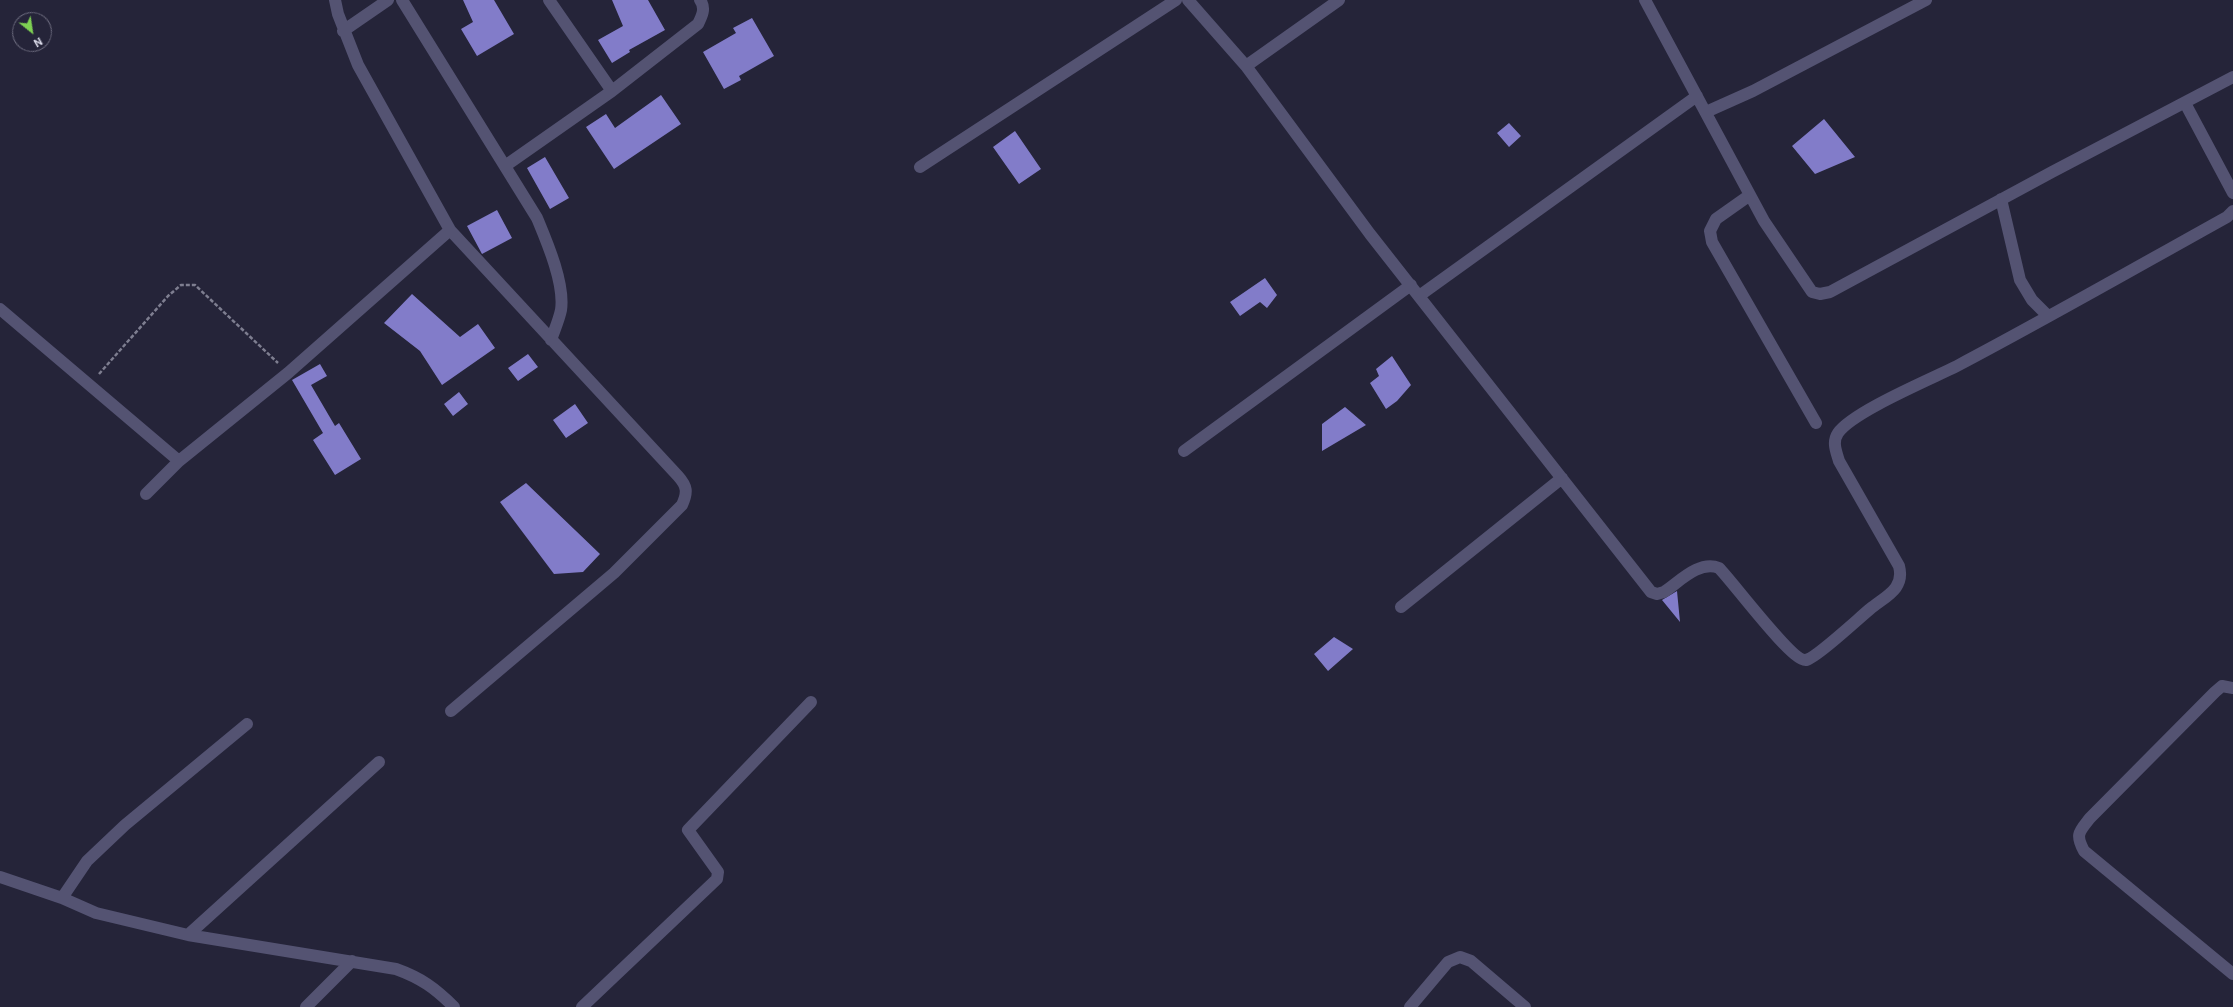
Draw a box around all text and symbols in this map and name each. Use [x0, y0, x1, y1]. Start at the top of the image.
north arrow [12, 12, 52, 52]
text: N [31, 34, 44, 50]

